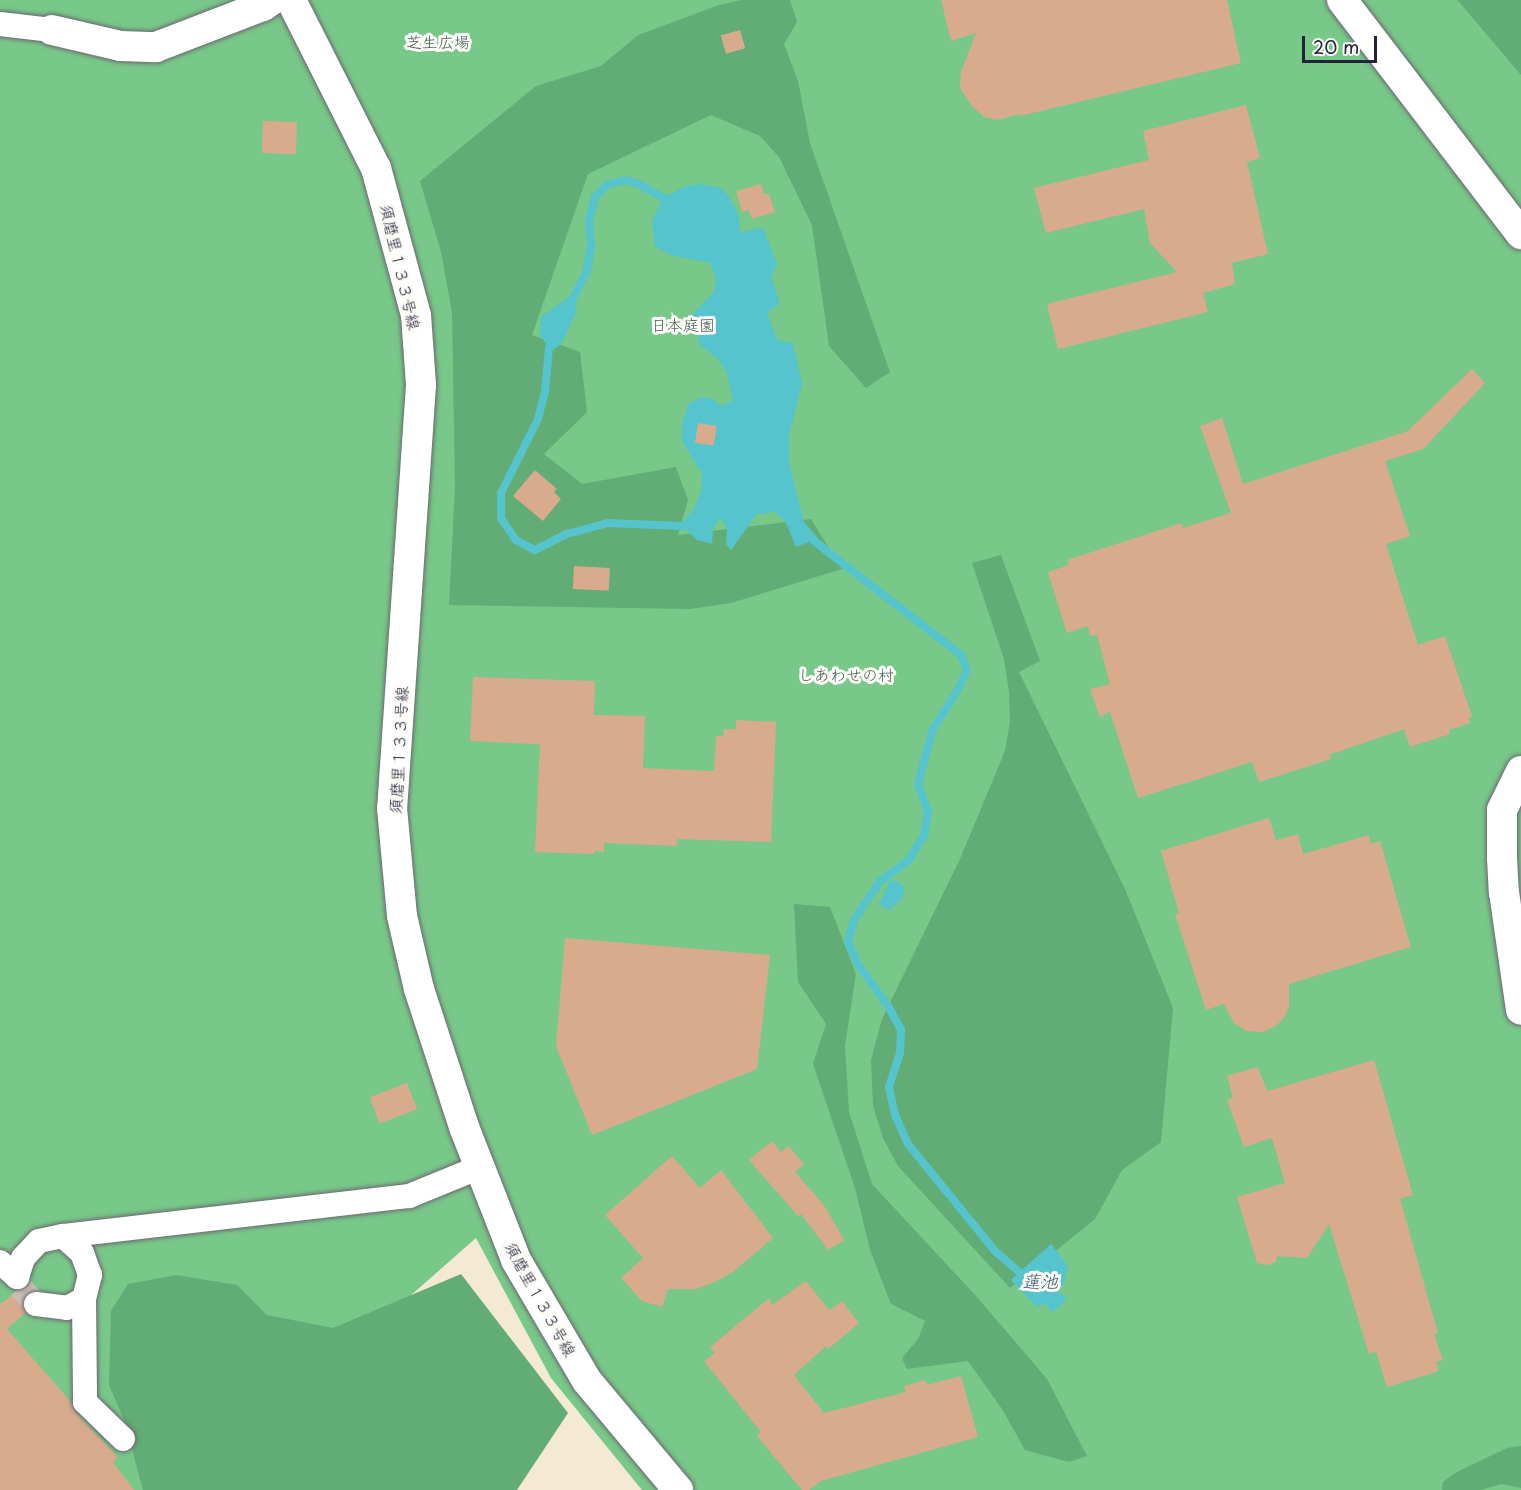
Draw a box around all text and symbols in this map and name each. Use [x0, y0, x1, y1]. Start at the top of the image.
scale bar [1305, 24, 1380, 62]
park label: 芝生広場 [406, 31, 470, 51]
text: 20 m [1313, 33, 1359, 60]
street label: 須磨里１３３号線 [377, 202, 425, 332]
park label: 日本庭園 [651, 314, 715, 334]
park label: しあわせの村 [798, 664, 894, 684]
street label: 須磨里１３３号線 [385, 686, 411, 814]
street label: 須磨里１３３号線 [502, 1238, 580, 1360]
water label: 蓮池 [1022, 1270, 1058, 1292]

